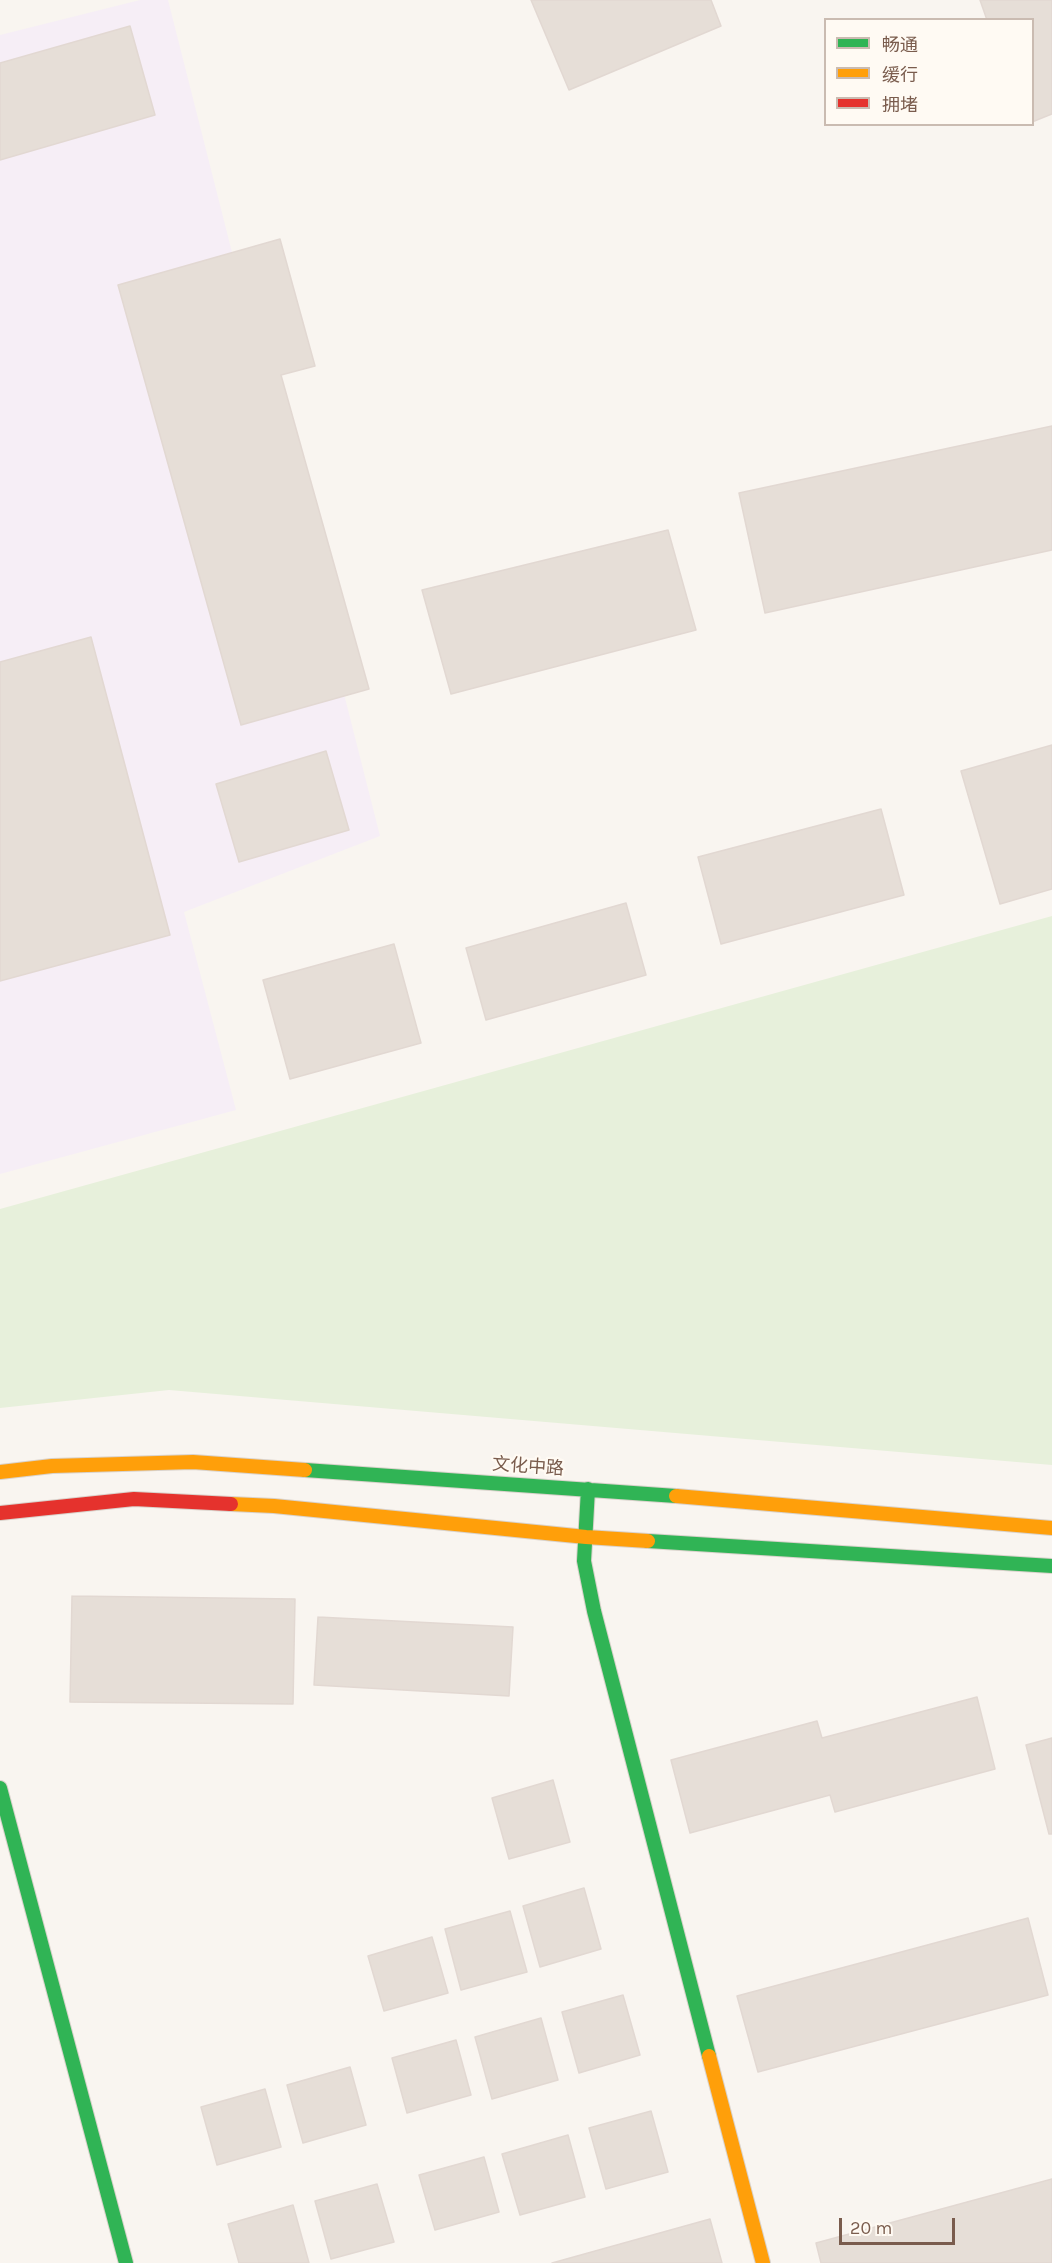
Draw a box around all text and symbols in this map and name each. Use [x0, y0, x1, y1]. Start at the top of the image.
legend [824, 18, 1034, 126]
text: 畅通 [882, 34, 918, 56]
text: 缓行 [882, 64, 918, 86]
text: 拥堵 [882, 94, 918, 116]
street label: 文化中路 [491, 1454, 565, 1480]
scale bar [842, 2206, 958, 2244]
text: 20 m [850, 2217, 892, 2239]

